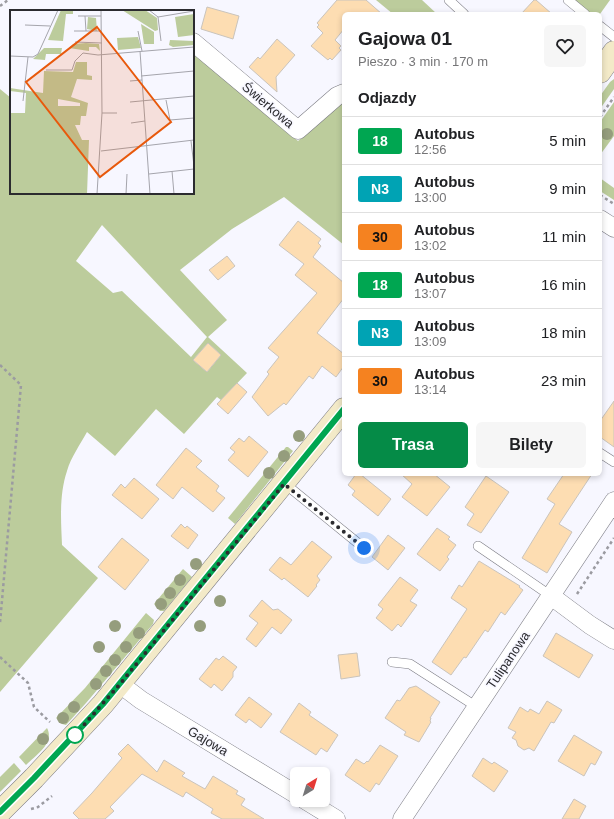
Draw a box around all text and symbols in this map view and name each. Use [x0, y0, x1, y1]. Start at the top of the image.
inset map [10, 10, 194, 194]
button: heart [544, 25, 586, 67]
text: Gajowa 01 [358, 28, 452, 49]
text: Pieszo · 3 min · 170 m [358, 54, 488, 69]
street label: Świerkowa [239, 79, 297, 131]
text: Odjazdy [358, 89, 416, 106]
text: Autobus [414, 125, 475, 142]
text: 5 min [549, 132, 586, 149]
text: 18 [372, 133, 388, 149]
text: 12:56 [414, 142, 447, 157]
text: Autobus [414, 173, 475, 190]
text: 9 min [549, 180, 586, 197]
text: N3 [371, 181, 389, 197]
text: 13:00 [414, 190, 447, 205]
text: Autobus [414, 221, 475, 238]
text: 11 min [542, 228, 586, 245]
text: 30 [372, 229, 388, 245]
text: 13:02 [414, 238, 447, 253]
text: Autobus [414, 269, 475, 286]
text: 16 min [541, 276, 586, 293]
text: 18 [372, 277, 388, 293]
text: 13:07 [414, 286, 447, 301]
text: Autobus [414, 317, 475, 334]
text: 18 min [541, 324, 586, 341]
text: N3 [371, 325, 389, 341]
text: 13:09 [414, 334, 447, 349]
text: Autobus [414, 365, 475, 382]
text: 23 min [541, 372, 586, 389]
text: 30 [372, 373, 388, 389]
text: 13:14 [414, 382, 447, 397]
button: Trasa [358, 422, 468, 468]
button: Bilety [476, 422, 586, 468]
your location [354, 538, 374, 558]
street label: Tulipanowa [483, 628, 533, 692]
street label: Gajowa [185, 723, 231, 759]
unlabelled marker [66, 726, 84, 744]
north arrow [290, 767, 330, 807]
map controls [290, 767, 330, 807]

